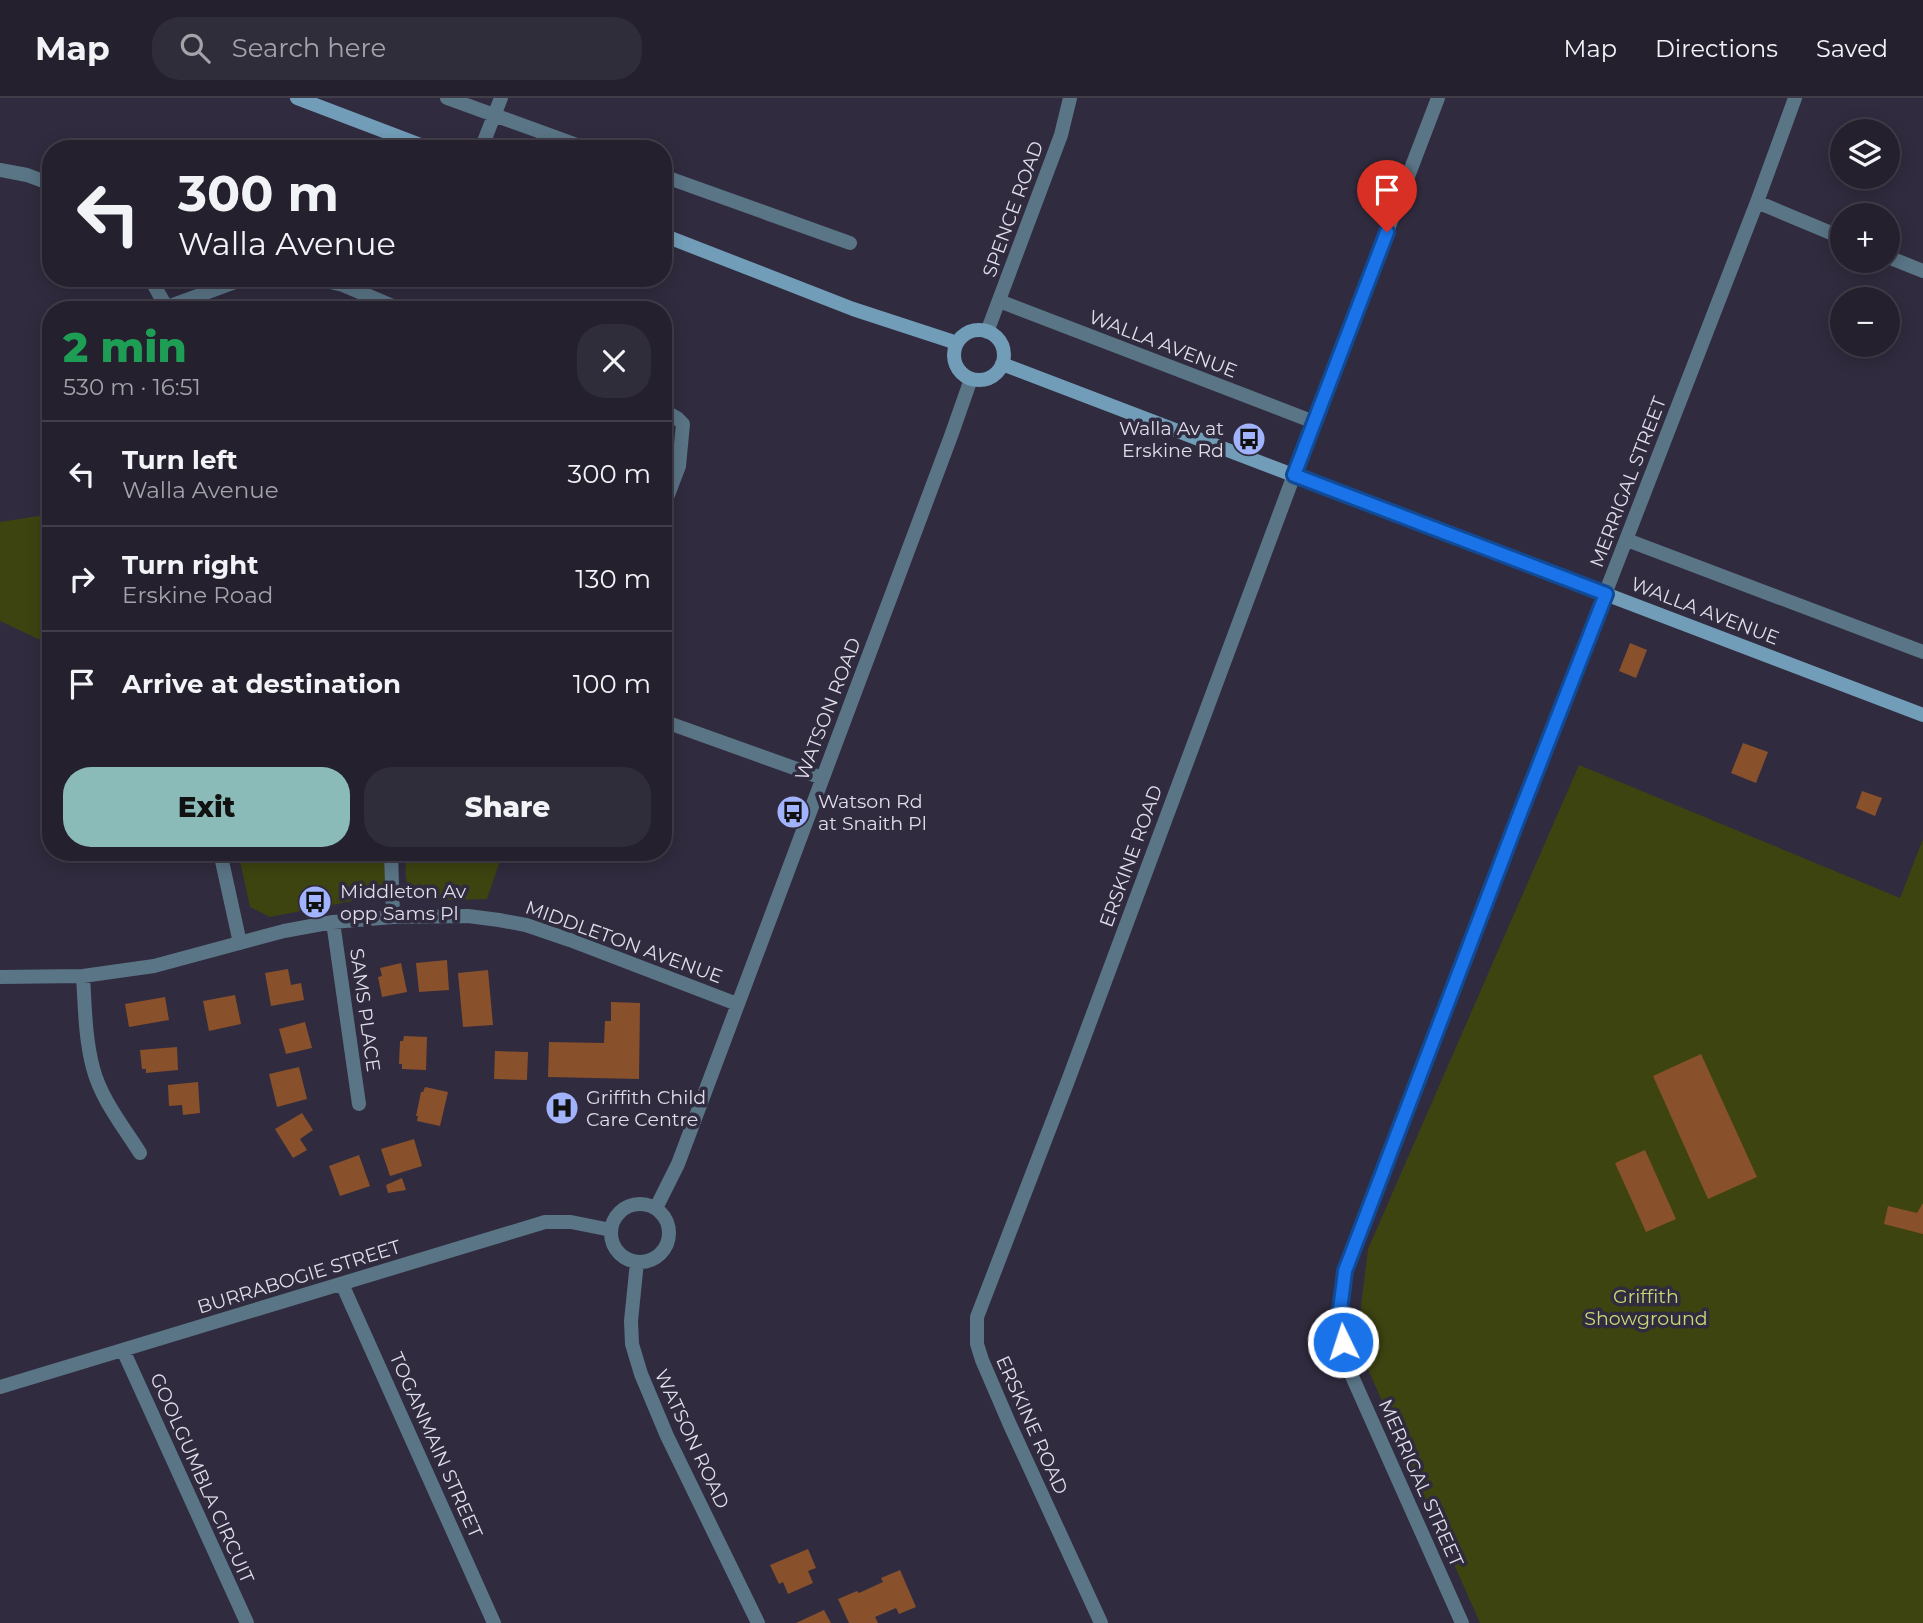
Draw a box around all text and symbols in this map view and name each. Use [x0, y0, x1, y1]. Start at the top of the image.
search box [152, 17, 642, 80]
text: Map [35, 28, 110, 68]
icon: search [176, 29, 214, 67]
text: Search here [232, 32, 386, 64]
text: Map [1564, 34, 1617, 63]
text: Directions [1655, 34, 1778, 63]
text: Saved [1816, 34, 1888, 63]
map controls [1830, 119, 1900, 357]
button: layers [1830, 119, 1900, 189]
street label: SPENCE ROAD [978, 138, 1048, 280]
pin [1357, 160, 1417, 232]
text: 300 m [178, 164, 339, 223]
icon: left [63, 168, 154, 259]
icon: arrive [1368, 171, 1406, 209]
button: + [1830, 203, 1900, 273]
text: Walla Avenue [178, 224, 396, 263]
button: − [1830, 287, 1900, 357]
street label: WALLA AVENUE [1086, 305, 1240, 383]
text: 2 min [63, 321, 187, 373]
button: close [577, 324, 651, 398]
text: 530 m · 16:51 [63, 373, 201, 401]
street label: MERRIGAL STREET [1585, 393, 1671, 571]
place label: Walla Av at Erskine Rd [1119, 417, 1224, 462]
bus stop icon: Walla Av at Erskine Rd [1230, 420, 1268, 458]
text: Turn left [122, 444, 238, 476]
icon: left [63, 455, 101, 493]
text: 300 m [568, 458, 651, 490]
text: Walla Avenue [122, 476, 279, 504]
text: Turn right [122, 549, 258, 581]
icon: right [63, 560, 101, 598]
text: 130 m [575, 563, 651, 595]
street label: WALLA AVENUE [1628, 572, 1782, 650]
text: Erskine Road [122, 581, 273, 609]
street label: WATSON ROAD [790, 634, 866, 784]
icon: arrive [63, 665, 101, 703]
text: Arrive at destination [122, 668, 401, 700]
text: 100 m [573, 668, 651, 700]
button: Exit [63, 767, 350, 847]
button: Share [364, 767, 651, 847]
street label: ERSKINE ROAD [1095, 782, 1167, 930]
place label: Watson Rd at Snaith Pl [818, 790, 927, 835]
bus stop icon: Watson Rd at Snaith Pl [774, 793, 812, 831]
place label: Middleton Av opp Sams Pl [340, 880, 467, 925]
bus stop icon: Middleton Av opp Sams Pl [296, 883, 334, 921]
street label: MIDDLETON AVENUE [522, 896, 726, 988]
street label: SAMS PLACE [345, 947, 385, 1073]
place label: Griffith Child Care Centre [586, 1086, 706, 1131]
hospital icon: Griffith Child Care Centre [543, 1089, 581, 1127]
street label: BURRABOGIE STREET [195, 1235, 403, 1319]
park label: Griffith Showground [1584, 1285, 1708, 1330]
position arrow [1306, 1305, 1380, 1379]
street label: TOGANMAIN STREET [385, 1349, 487, 1541]
street label: ERSKINE ROAD [991, 1352, 1073, 1498]
street label: WATSON ROAD [650, 1366, 734, 1512]
street label: GOOLGUMBLA CIRCUIT [145, 1369, 259, 1587]
street label: MERRIGAL STREET [1374, 1396, 1468, 1570]

